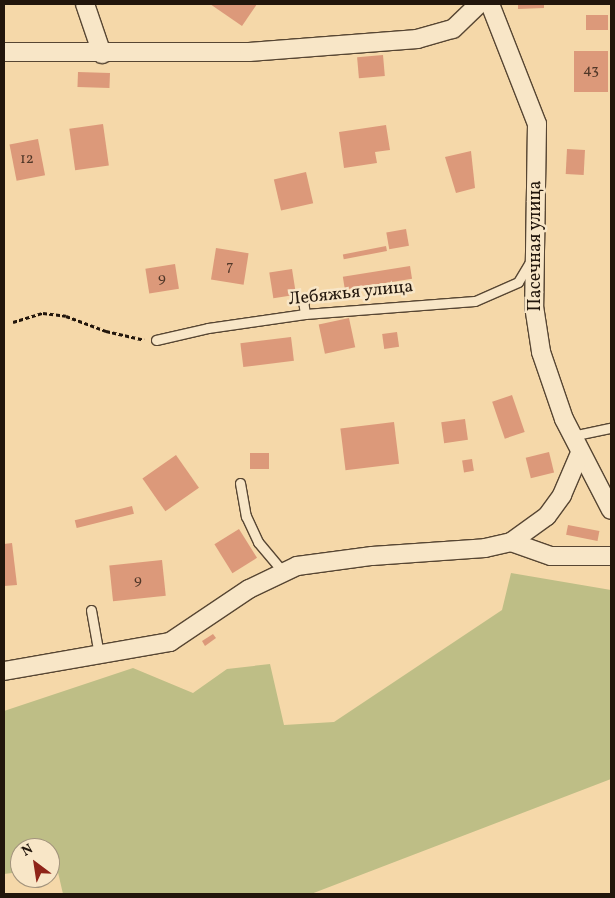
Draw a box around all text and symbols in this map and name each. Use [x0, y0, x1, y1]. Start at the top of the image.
house number: 43 [583, 62, 599, 80]
house number: 12 [20, 151, 34, 169]
street label: Пасечная улица [525, 180, 547, 312]
house number: 7 [226, 258, 234, 276]
house number: 9 [158, 270, 166, 288]
street label: Лебяжья улица [287, 277, 415, 311]
house number: 9 [134, 572, 142, 590]
north arrow [10, 838, 60, 888]
text: N [18, 840, 37, 861]

